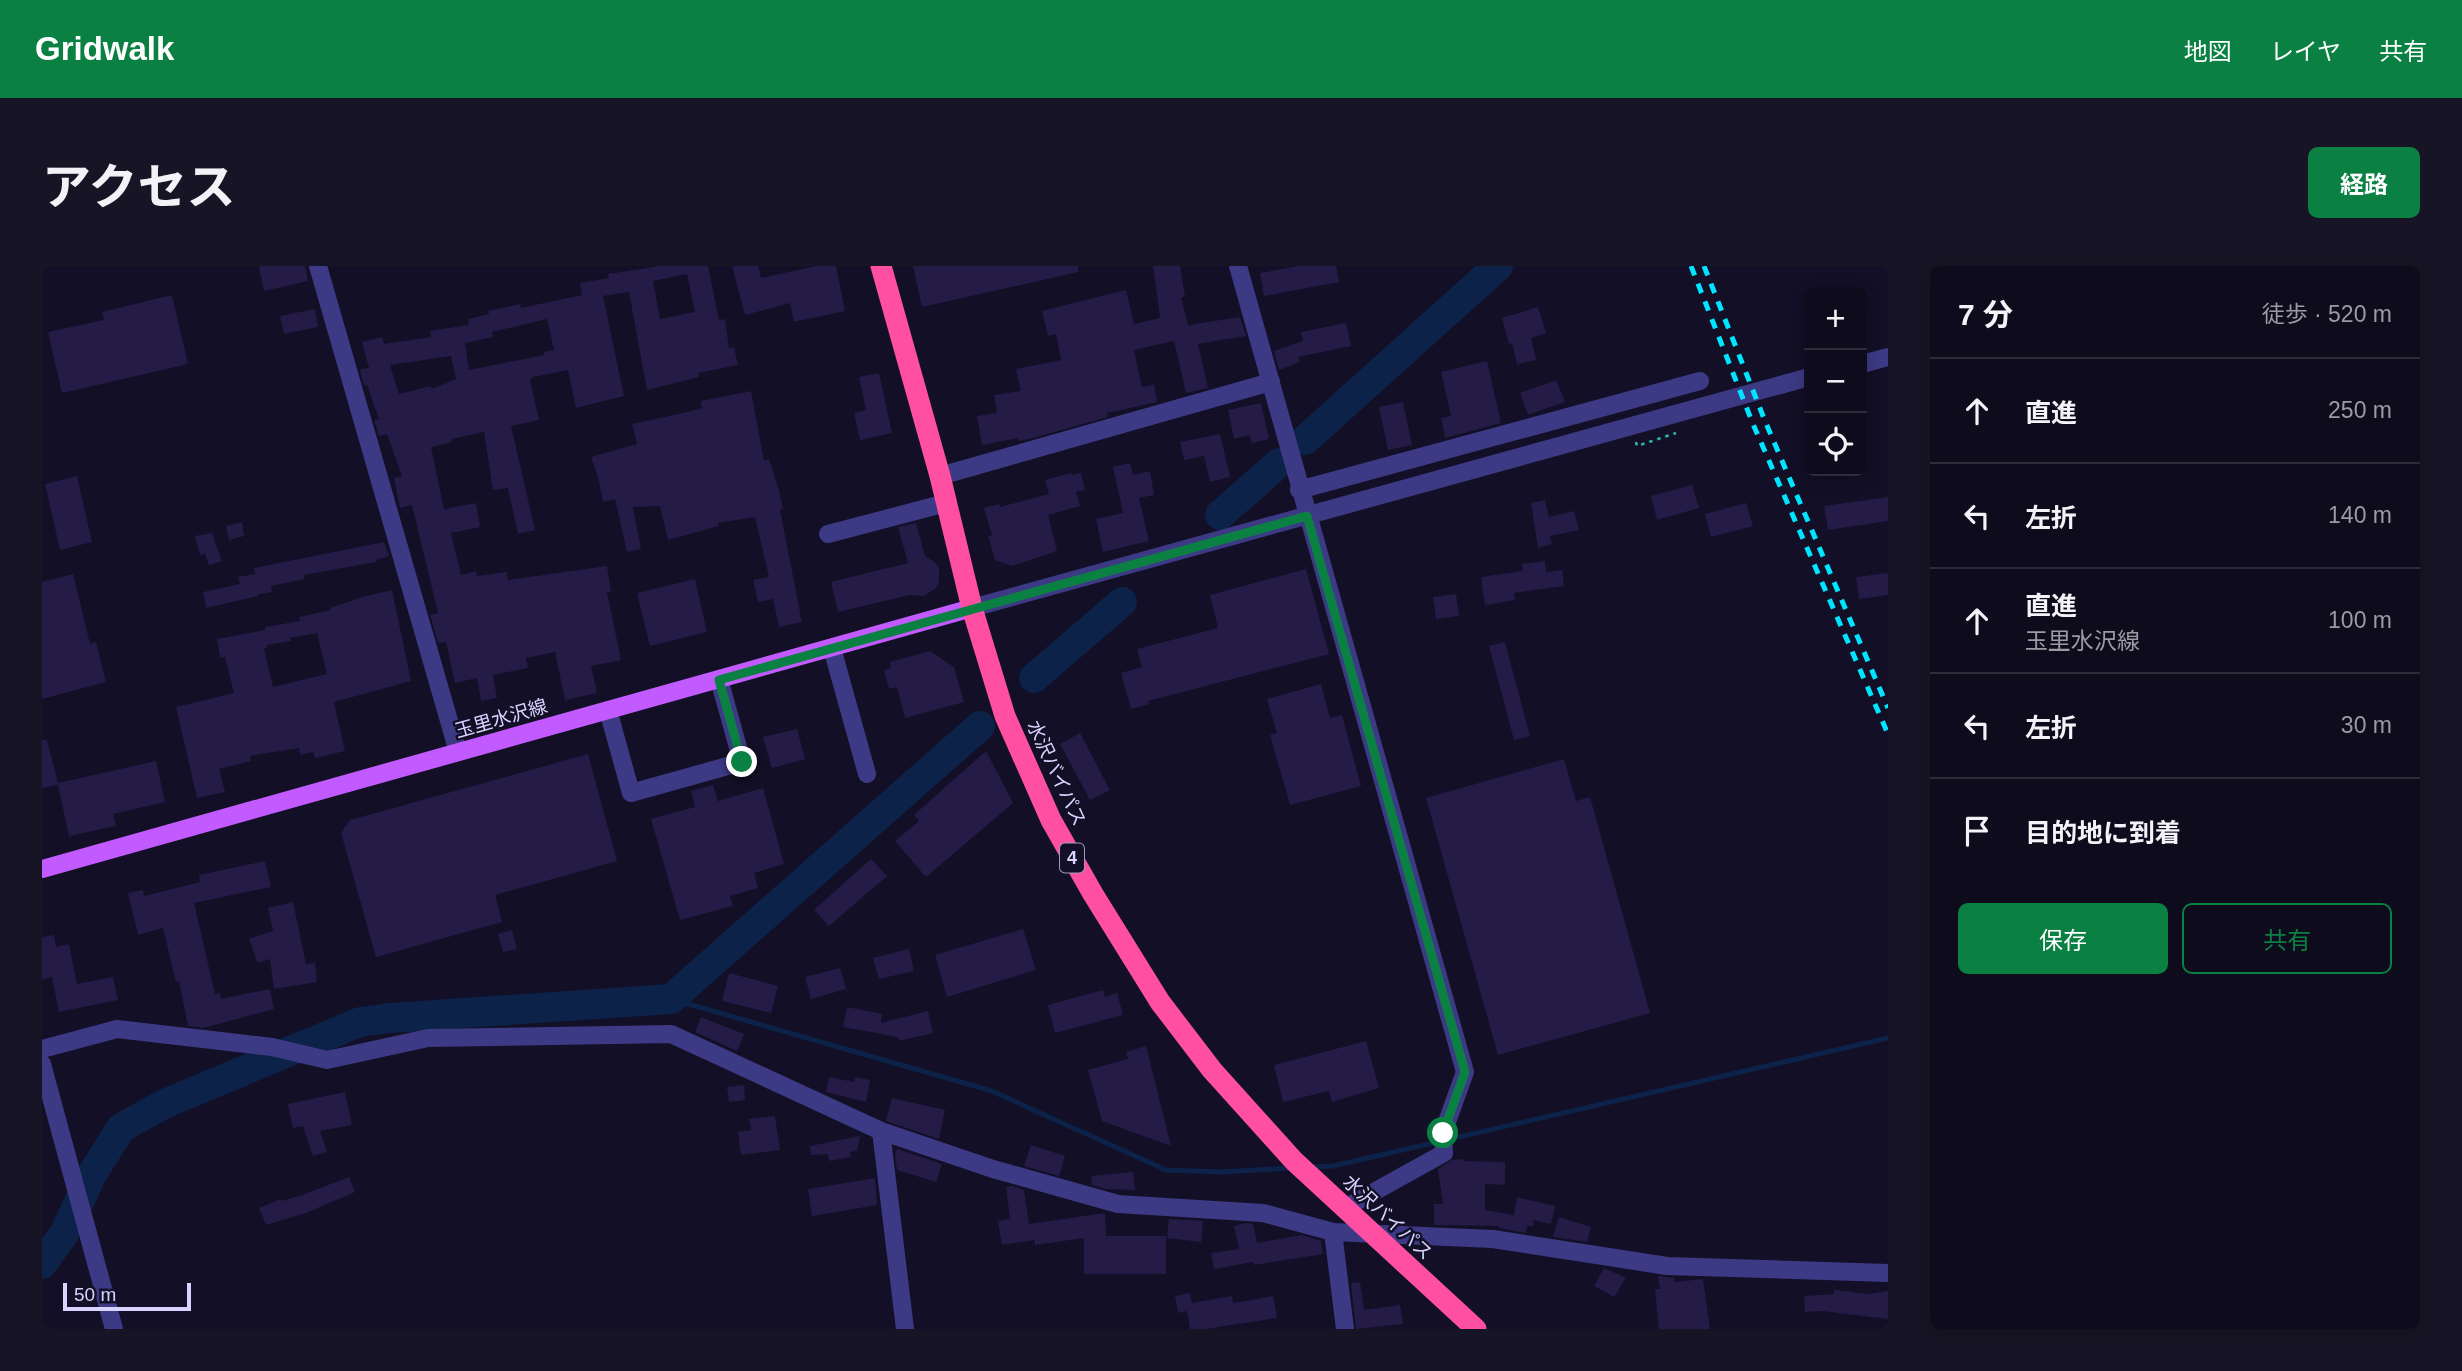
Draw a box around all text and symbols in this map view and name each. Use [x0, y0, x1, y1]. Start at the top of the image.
text: Gridwalk [35, 30, 174, 67]
text: 地図 [2184, 38, 2232, 65]
text: レイヤ [2270, 38, 2341, 65]
text: 共有 [2379, 38, 2427, 65]
button: 経路 [2308, 147, 2420, 218]
text: アクセス [42, 160, 236, 214]
map controls [1804, 287, 1867, 476]
button: + [1804, 287, 1867, 350]
text: 7 分 [1958, 298, 2013, 331]
text: 徒歩 · 520 m [2262, 301, 2392, 327]
button: − [1804, 350, 1867, 413]
icon: ahead [1958, 392, 1996, 430]
text: 250 m [2328, 397, 2392, 423]
text: 直進 [2025, 398, 2077, 428]
button: locate [1804, 413, 1867, 476]
icon: left [1958, 497, 1996, 535]
text: 140 m [2328, 502, 2392, 528]
text: 左折 [2025, 503, 2077, 533]
text: 直進 [2025, 591, 2077, 621]
icon: ahead [1958, 602, 1996, 640]
text: 100 m [2328, 607, 2392, 633]
text: 玉里水沢線 [2025, 628, 2140, 654]
street label: 玉里水沢線 [453, 695, 550, 742]
icon: left [1958, 707, 1996, 745]
text: 30 m [2341, 712, 2392, 738]
text: 左折 [2025, 713, 2077, 743]
street label: 水沢バイパス [1023, 717, 1090, 829]
route end [726, 746, 757, 777]
icon: arrive [1958, 812, 1996, 850]
text: 目的地に到着 [2025, 818, 2181, 848]
road number: 4 [1060, 844, 1084, 872]
button: 保存 [1958, 903, 2168, 974]
button: 共有 [2182, 903, 2392, 974]
route start [1427, 1117, 1458, 1148]
street label: 水沢バイパス [1339, 1171, 1436, 1264]
scale bar [63, 1280, 191, 1312]
text: 50 m [74, 1284, 116, 1305]

